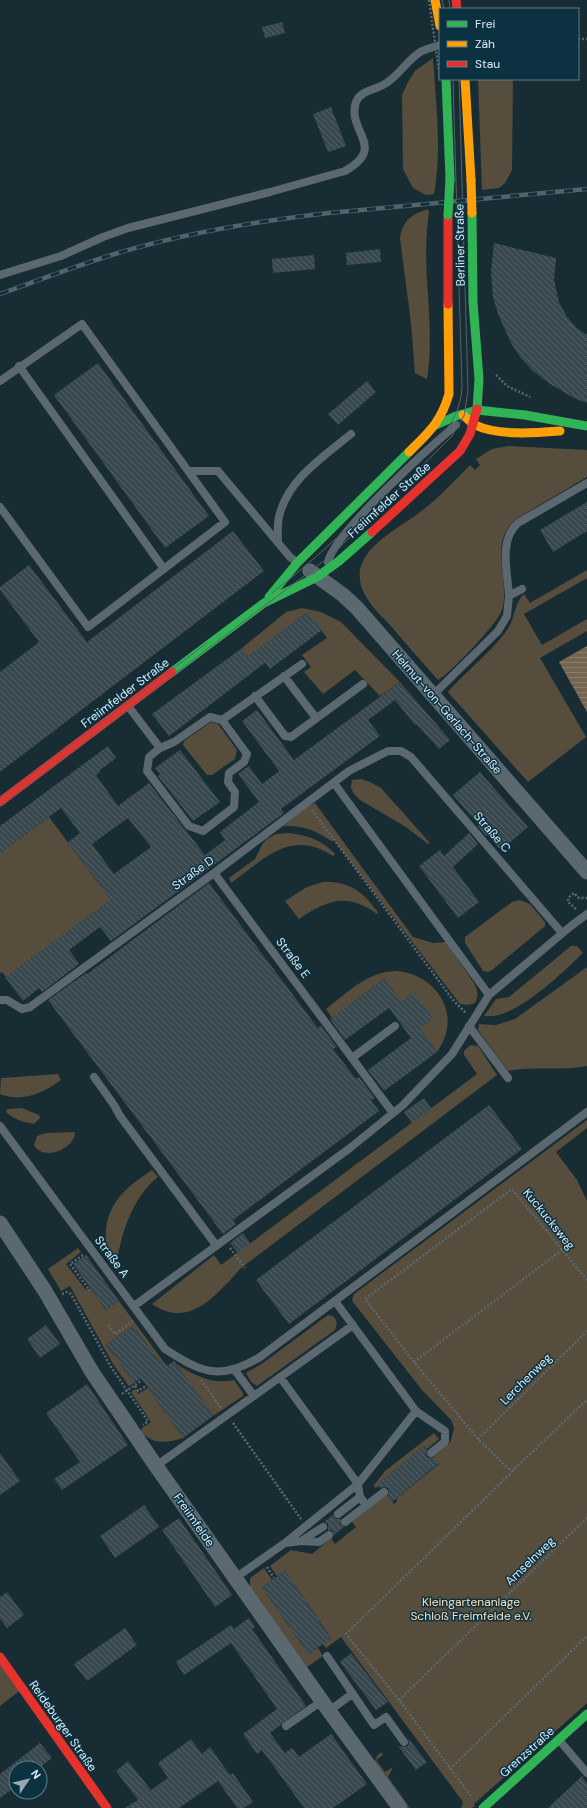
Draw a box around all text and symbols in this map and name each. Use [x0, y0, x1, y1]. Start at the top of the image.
legend [439, 8, 579, 80]
text: Frei [475, 16, 495, 32]
text: Zäh [475, 36, 495, 52]
text: Stau [475, 56, 500, 72]
street label: Berliner Straße [451, 203, 469, 286]
street label: Freiimfelder Straße [344, 458, 434, 542]
street label: Helmut-von-Gerlach-Straße [388, 646, 506, 778]
street label: Freiimfelder Straße [78, 654, 172, 731]
street label: Straße C [470, 808, 514, 856]
street label: Straße D [169, 852, 217, 894]
street label: Straße E [272, 934, 314, 982]
street label: Kuckucksweg [519, 1185, 579, 1253]
street label: Straße A [91, 1233, 133, 1281]
street label: Lerchenweg [497, 1349, 556, 1408]
street label: Freiimfelde [170, 1490, 218, 1550]
street label: Amselnweg [502, 1533, 559, 1589]
park label: Kleingartenanlage Schloß Freimfelde e.V. [410, 1594, 532, 1624]
street label: Reideburger Straße [26, 1677, 101, 1775]
street label: Grenzstraße [496, 1723, 558, 1781]
north arrow [8, 1760, 48, 1800]
text: N [28, 1767, 44, 1782]

